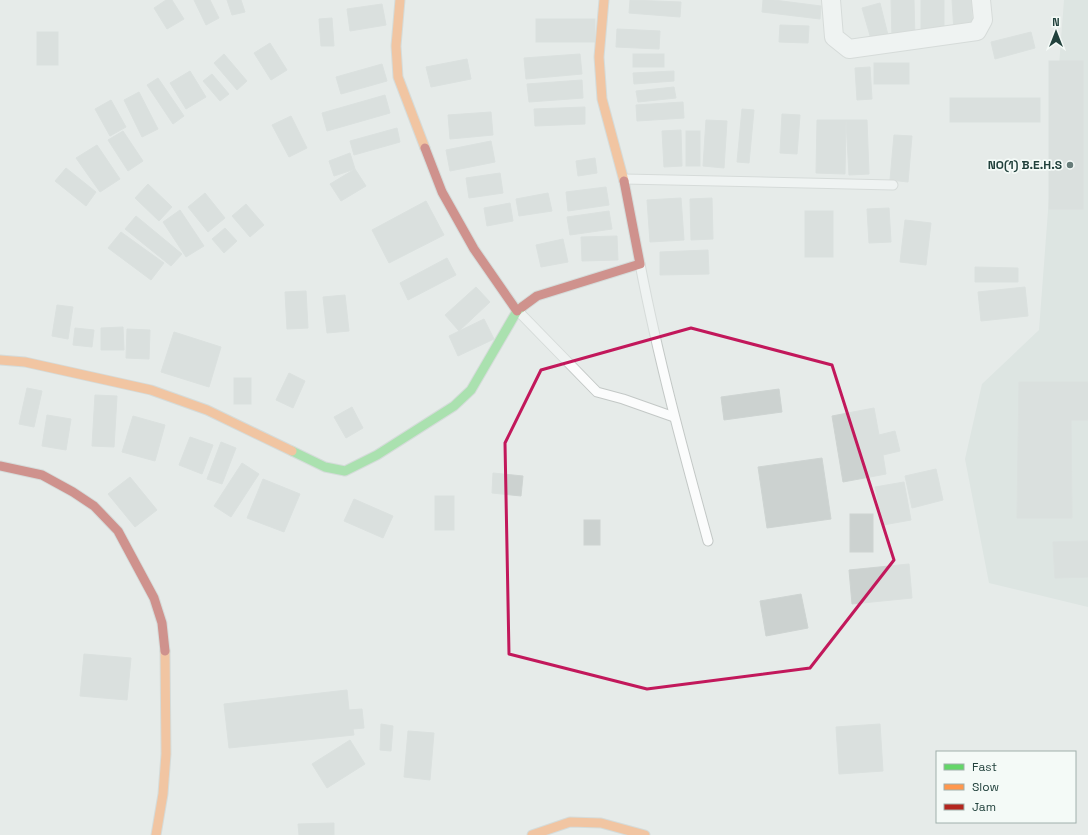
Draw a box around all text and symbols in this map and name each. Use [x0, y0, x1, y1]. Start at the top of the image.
north arrow [1036, 12, 1076, 52]
text: N [1052, 15, 1060, 29]
place label: NO(1) B.E.H.S [988, 157, 1062, 173]
marker: NO(1) B.E.H.S [1065, 160, 1075, 170]
legend [936, 751, 1076, 823]
text: Fast [972, 759, 997, 775]
text: Slow [972, 779, 999, 795]
text: Jam [972, 799, 996, 815]

